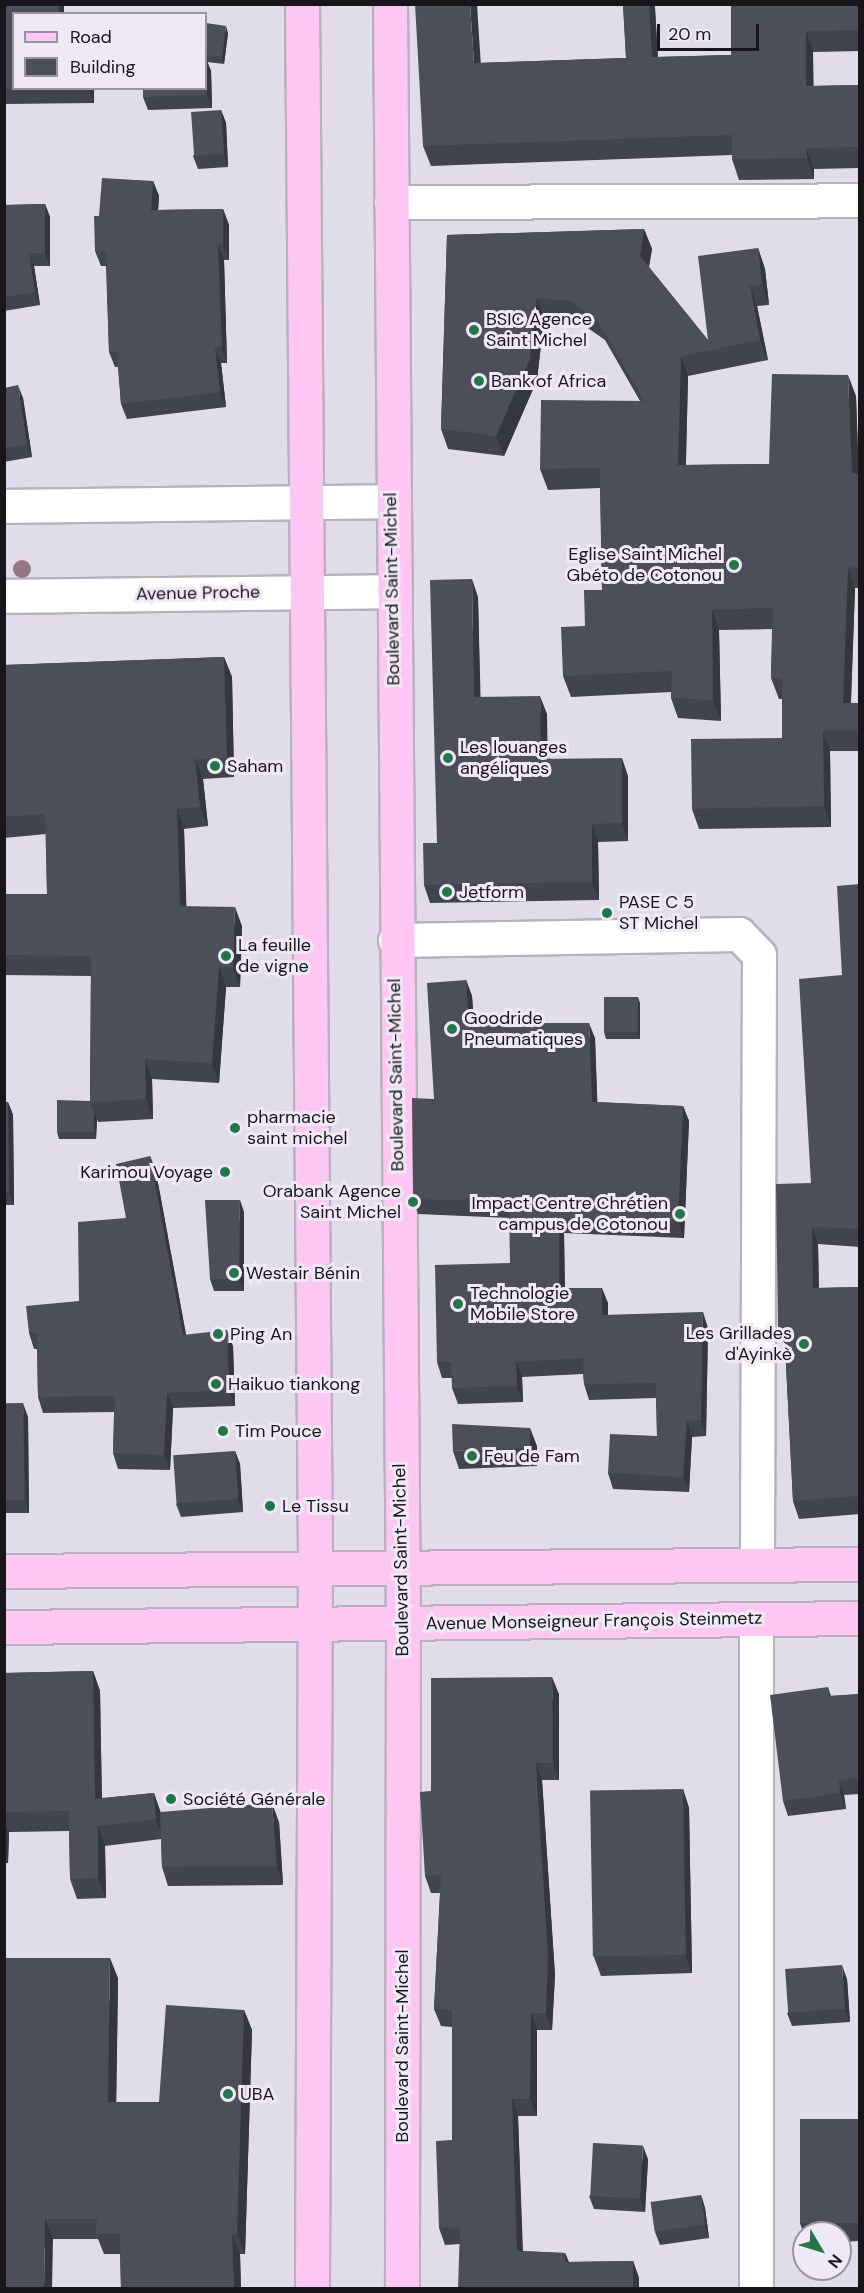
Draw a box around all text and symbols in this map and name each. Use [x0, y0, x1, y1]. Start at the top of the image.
legend [12, 12, 207, 90]
scale bar [660, 12, 762, 50]
text: 20 m [668, 22, 711, 46]
text: Road [70, 25, 112, 49]
text: Building [70, 55, 135, 79]
place label: BSIC Agence Saint Michel [486, 309, 592, 352]
marker: BSIC Agence Saint Michel [467, 323, 481, 337]
place label: Bank of Africa [491, 370, 606, 392]
marker: Bank of Africa [472, 374, 486, 388]
street label: Boulevard Saint-Michel [380, 492, 404, 686]
place label: Eglise Saint Michel Gbéto de Cotonou [567, 544, 722, 586]
marker: Eglise Saint Michel Gbéto de Cotonou [727, 558, 741, 572]
street label: Avenue Proche [136, 581, 260, 605]
place label: Les louanges angéliques [460, 737, 567, 780]
marker: Les louanges angéliques [441, 751, 455, 765]
place label: Saham [227, 755, 283, 777]
marker: Saham [208, 759, 222, 773]
place label: Jetform [459, 881, 524, 903]
marker: Jetform [440, 885, 454, 899]
place label: PASE C 5 ST Michel [619, 892, 698, 934]
marker: PASE C 5 ST Michel [600, 906, 614, 920]
place label: La feuille de vigne [238, 935, 311, 978]
marker: La feuille de vigne [219, 949, 233, 963]
street label: Boulevard Saint-Michel [384, 978, 408, 1172]
place label: Goodride Pneumatiques [464, 1008, 583, 1050]
marker: Goodride Pneumatiques [445, 1022, 459, 1036]
place label: pharmacie saint michel [247, 1107, 348, 1150]
marker: pharmacie saint michel [228, 1121, 242, 1135]
place label: Karimou Voyage [80, 1161, 213, 1183]
marker: Karimou Voyage [218, 1165, 232, 1179]
place label: Orabank Agence Saint Michel [263, 1181, 401, 1224]
place label: Impact Centre Chrétien campus de Cotonou [472, 1193, 668, 1236]
marker: Orabank Agence Saint Michel [406, 1195, 420, 1209]
marker: Impact Centre Chrétien campus de Cotonou [673, 1207, 687, 1221]
place label: Westair Bénin [246, 1262, 360, 1284]
marker: Westair Bénin [227, 1266, 241, 1280]
place label: Technologie Mobile Store [470, 1283, 575, 1326]
marker: Technologie Mobile Store [451, 1297, 465, 1311]
place label: Ping An [230, 1323, 292, 1345]
place label: Les Grillades d'Ayinkè [686, 1323, 792, 1366]
marker: Ping An [211, 1327, 225, 1341]
marker: Les Grillades d'Ayinkè [797, 1337, 811, 1351]
place label: Haikuo tiankong [228, 1373, 360, 1395]
marker: Haikuo tiankong [209, 1377, 223, 1391]
place label: Tim Pouce [235, 1420, 322, 1442]
marker: Tim Pouce [216, 1424, 230, 1438]
place label: Feu de Fam [484, 1445, 580, 1467]
marker: Feu de Fam [465, 1449, 479, 1463]
street label: Boulevard Saint-Michel [389, 1463, 413, 1657]
place label: Le Tissu [282, 1495, 349, 1517]
marker: Le Tissu [263, 1499, 277, 1513]
street label: Avenue Monseigneur François Steinmetz [425, 1607, 763, 1635]
place label: Société Générale [183, 1788, 326, 1810]
marker: Société Générale [164, 1792, 178, 1806]
street label: Boulevard Saint-Michel [391, 1950, 413, 2142]
place label: UBA [240, 2083, 274, 2105]
marker: UBA [221, 2087, 235, 2101]
north arrow [792, 2221, 852, 2281]
text: N [823, 2250, 847, 2272]

